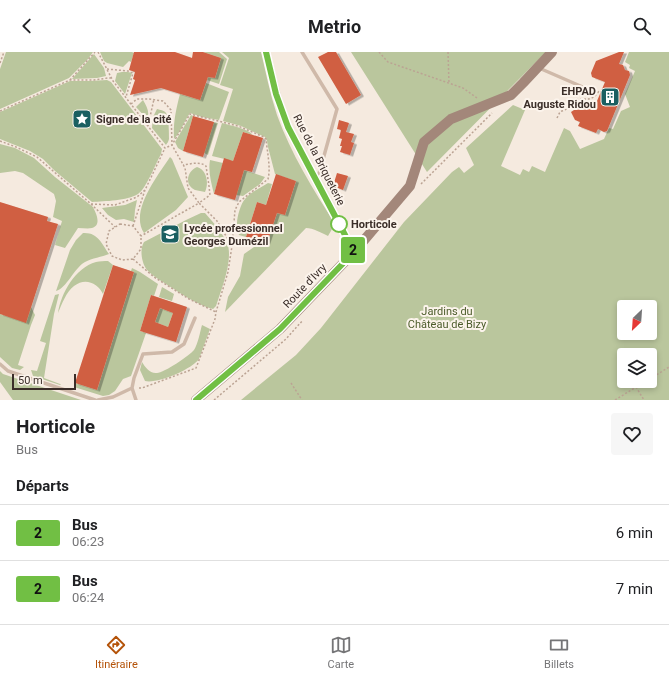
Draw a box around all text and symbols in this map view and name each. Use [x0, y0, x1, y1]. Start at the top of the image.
icon: back [16, 15, 38, 37]
icon: search [631, 15, 653, 37]
text: Metrio [308, 16, 361, 37]
place label: EHPAD Auguste Ridou [523, 85, 596, 111]
building icon: EHPAD Auguste Ridou [599, 86, 621, 108]
place icon: Signe de la cité [71, 108, 93, 130]
street label: Rue de la Briqueterie [290, 112, 348, 208]
place label: Signe de la cité [96, 113, 172, 126]
marker: Horticole [330, 215, 348, 233]
place label: Horticole [351, 218, 397, 231]
place label: Lycée professionnel Georges Dumézil [184, 222, 283, 248]
school or university icon: Lycée professionnel Georges Dumézil [159, 223, 181, 245]
line badge: 2 [340, 237, 366, 263]
text: 2 [349, 242, 357, 258]
street label: Route d'Ivry [281, 261, 330, 311]
north arrow [617, 300, 657, 340]
map controls [617, 300, 657, 388]
park label: Jardins du Château de Bizy [408, 305, 487, 331]
button: layers [617, 348, 657, 388]
scale bar [12, 372, 76, 391]
text: 50 m [18, 374, 43, 387]
button: heart [611, 413, 653, 455]
text: Horticole [16, 415, 95, 438]
text: Bus [16, 442, 38, 457]
text: Départs [16, 477, 69, 495]
text: Bus [72, 516, 98, 534]
text: 6 min [616, 524, 653, 542]
text: 2 [34, 525, 42, 541]
text: 06:23 [72, 534, 104, 549]
text: Bus [72, 572, 98, 590]
text: 7 min [616, 580, 653, 598]
text: 2 [34, 581, 42, 597]
text: 06:24 [72, 590, 104, 605]
tab: Itinéraire [95, 634, 138, 671]
tab: Carte [328, 634, 354, 671]
tab: Billets [544, 634, 574, 671]

